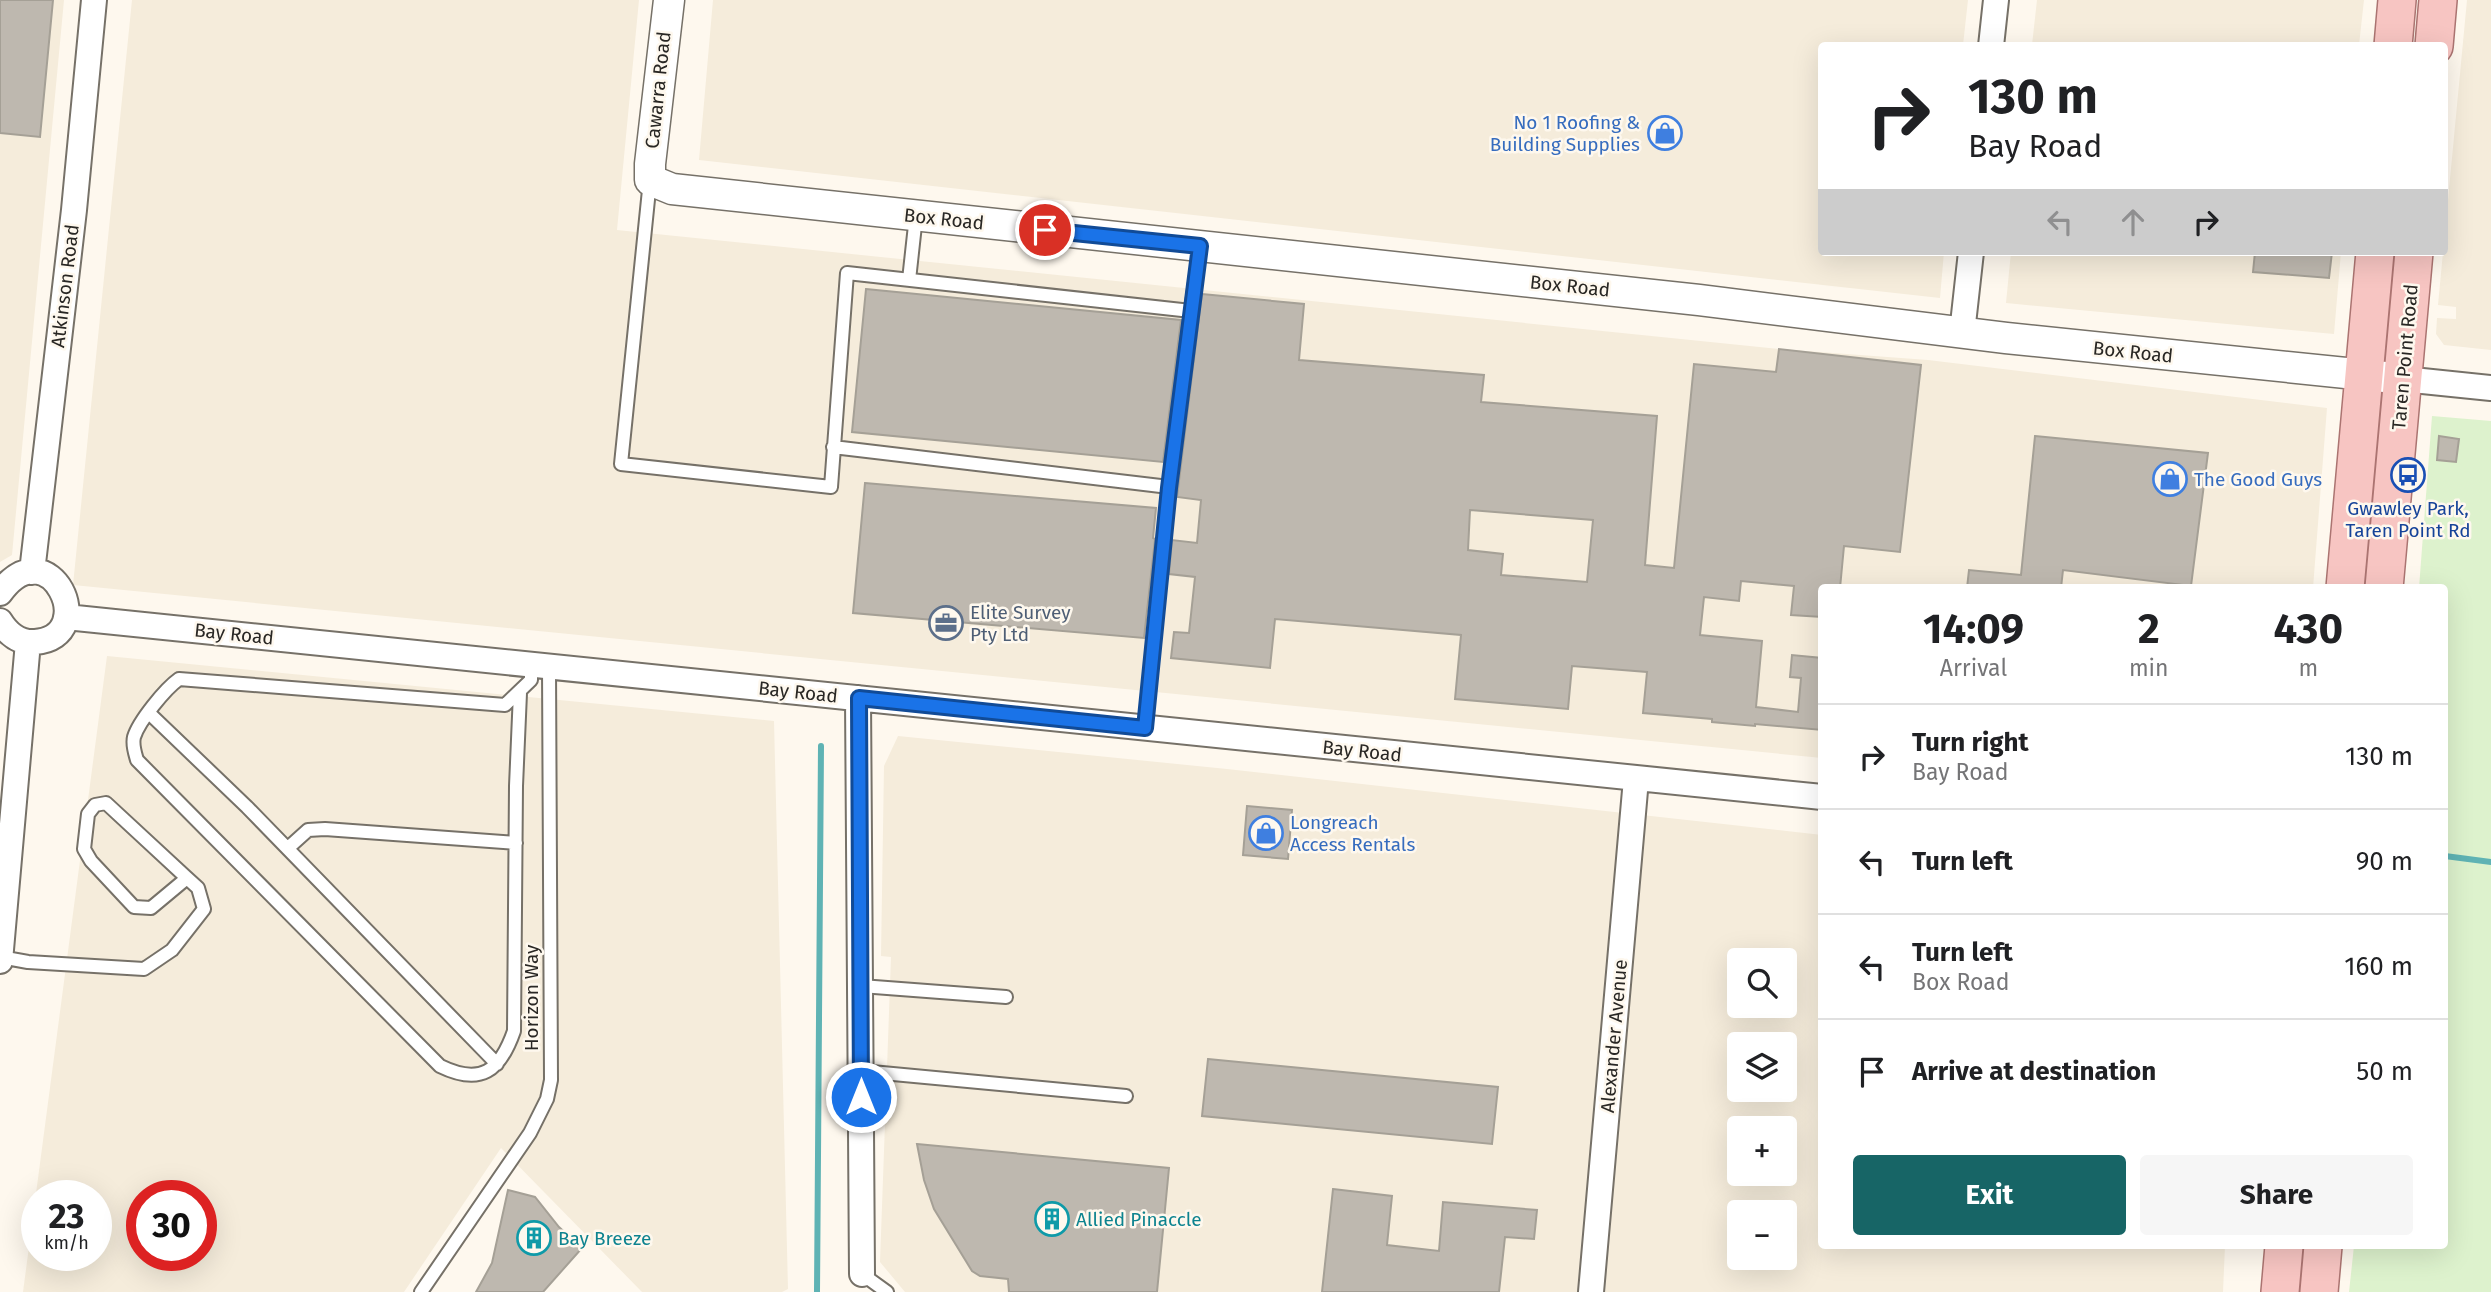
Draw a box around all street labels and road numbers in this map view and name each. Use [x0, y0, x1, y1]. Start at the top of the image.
street label: Cawarra Road [640, 30, 676, 150]
street label: Box Road [903, 203, 985, 235]
street label: Atkinson Road [46, 223, 84, 349]
street label: Box Road [1529, 270, 1611, 302]
street label: Taren Point Road [2387, 283, 2423, 431]
street label: Box Road [2092, 336, 2174, 368]
street label: Bay Road [193, 618, 275, 650]
street label: Bay Road [757, 676, 839, 708]
street label: Bay Road [1321, 735, 1403, 767]
street label: Horizon Way [520, 944, 543, 1051]
street label: Alexander Avenue [1596, 958, 1632, 1114]

